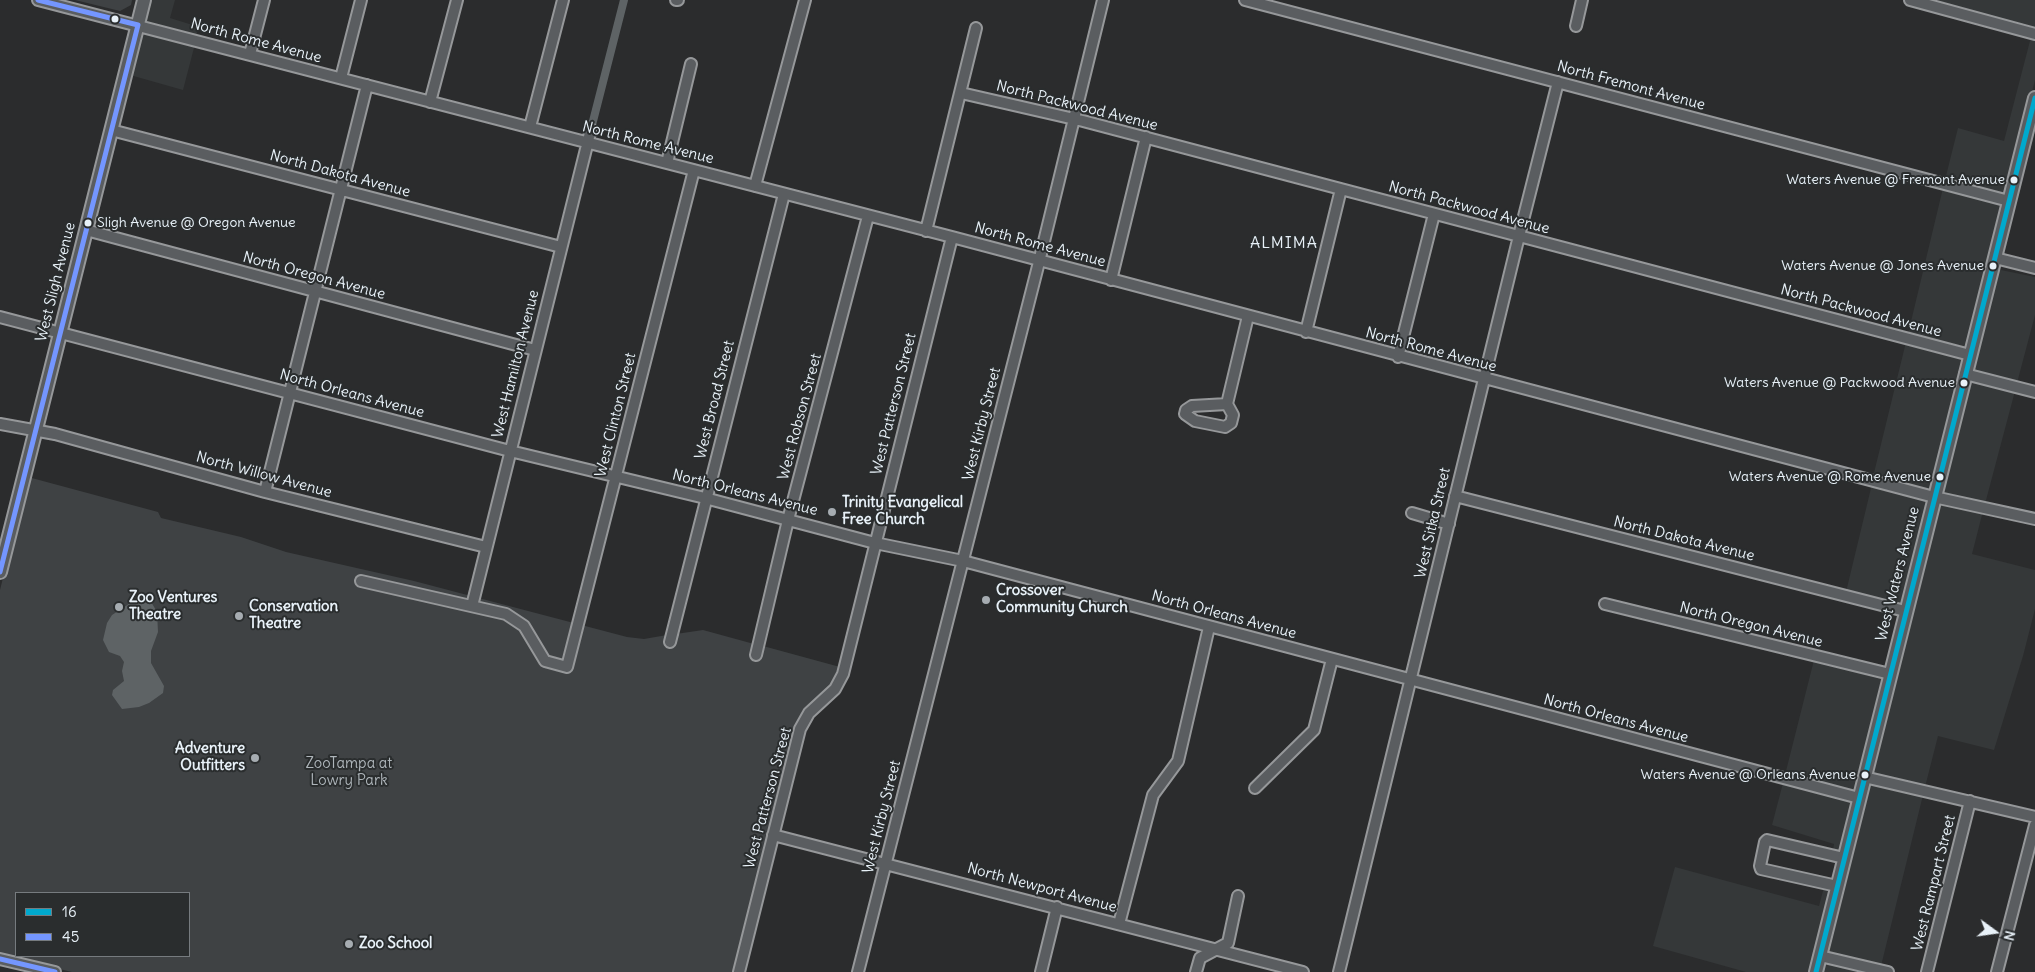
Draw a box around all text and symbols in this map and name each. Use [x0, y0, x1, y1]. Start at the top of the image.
unlabelled marker [110, 14, 120, 24]
street label: North Rome Avenue [188, 15, 324, 67]
street label: North Fremont Avenue [1555, 58, 1707, 114]
street label: North Packwood Avenue [994, 77, 1160, 135]
street label: North Rome Avenue [580, 118, 716, 168]
street label: North Dakota Avenue [268, 147, 412, 201]
place label: Waters Avenue @ Fremont Avenue [1786, 172, 2005, 188]
marker: Waters Avenue @ Fremont Avenue [2009, 175, 2019, 185]
street label: North Packwood Avenue [1387, 178, 1551, 238]
place label: Sligh Avenue @ Oregon Avenue [97, 215, 296, 231]
marker: Sligh Avenue @ Oregon Avenue [83, 218, 93, 228]
street label: North Rome Avenue [972, 219, 1108, 271]
street label: West Sligh Avenue [32, 220, 80, 344]
district label: ALMIMA [1249, 233, 1319, 253]
street label: North Oregon Avenue [241, 248, 387, 304]
place label: Waters Avenue @ Jones Avenue [1781, 258, 1984, 274]
marker: Waters Avenue @ Jones Avenue [1988, 261, 1998, 271]
street label: North Packwood Avenue [1779, 281, 1943, 341]
street label: West Hamilton Avenue [489, 288, 543, 440]
street label: North Rome Avenue [1363, 324, 1499, 376]
street label: West Patterson Street [868, 331, 920, 477]
street label: West Broad Street [692, 339, 738, 461]
street label: West Clinton Street [592, 351, 640, 479]
street label: West Robson Street [774, 352, 826, 482]
street label: North Orleans Avenue [278, 366, 426, 422]
street label: West Kirby Street [959, 366, 1005, 482]
place label: Waters Avenue @ Packwood Avenue [1724, 375, 1955, 391]
marker: Waters Avenue @ Packwood Avenue [1959, 378, 1969, 388]
street label: North Willow Avenue [194, 448, 334, 502]
street label: North Orleans Avenue [670, 466, 820, 520]
street label: West Sitka Street [1412, 466, 1454, 580]
place label: Waters Avenue @ Rome Avenue [1729, 469, 1931, 485]
marker: Waters Avenue @ Rome Avenue [1935, 472, 1945, 482]
place label: Trinity Evangelical Free Church [842, 494, 963, 529]
street label: West Waters Avenue [1873, 505, 1923, 643]
marker: Trinity Evangelical Free Church [826, 506, 838, 518]
street label: North Dakota Avenue [1612, 513, 1756, 565]
place label: Crossover Community Church [996, 582, 1128, 617]
street label: North Orleans Avenue [1150, 587, 1298, 643]
place label: Zoo Ventures Theatre [129, 589, 217, 624]
marker: Crossover Community Church [980, 594, 992, 606]
place label: Conservation Theatre [249, 598, 338, 633]
street label: North Oregon Avenue [1678, 599, 1824, 651]
marker: Zoo Ventures Theatre [113, 601, 125, 613]
marker: Conservation Theatre [233, 610, 245, 622]
street label: North Orleans Avenue [1542, 691, 1690, 747]
street label: West Patterson Street [740, 725, 796, 871]
place label: Adventure Outfitters [175, 740, 245, 775]
marker: Adventure Outfitters [249, 752, 261, 764]
park label: ZooTampa at Lowry Park [306, 755, 392, 790]
street label: West Kirby Street [859, 759, 905, 875]
place label: Waters Avenue @ Orleans Avenue [1641, 767, 1856, 783]
marker: Waters Avenue @ Orleans Avenue [1860, 770, 1870, 780]
street label: West Rampart Street [1908, 813, 1960, 953]
street label: North Newport Avenue [965, 859, 1119, 917]
legend [15, 892, 190, 957]
text: 16 [62, 902, 77, 921]
north arrow [1970, 907, 2020, 957]
text: 45 [62, 927, 79, 946]
text: N [2000, 929, 2019, 943]
place label: Zoo School [359, 935, 432, 953]
marker: Zoo School [343, 938, 355, 950]

